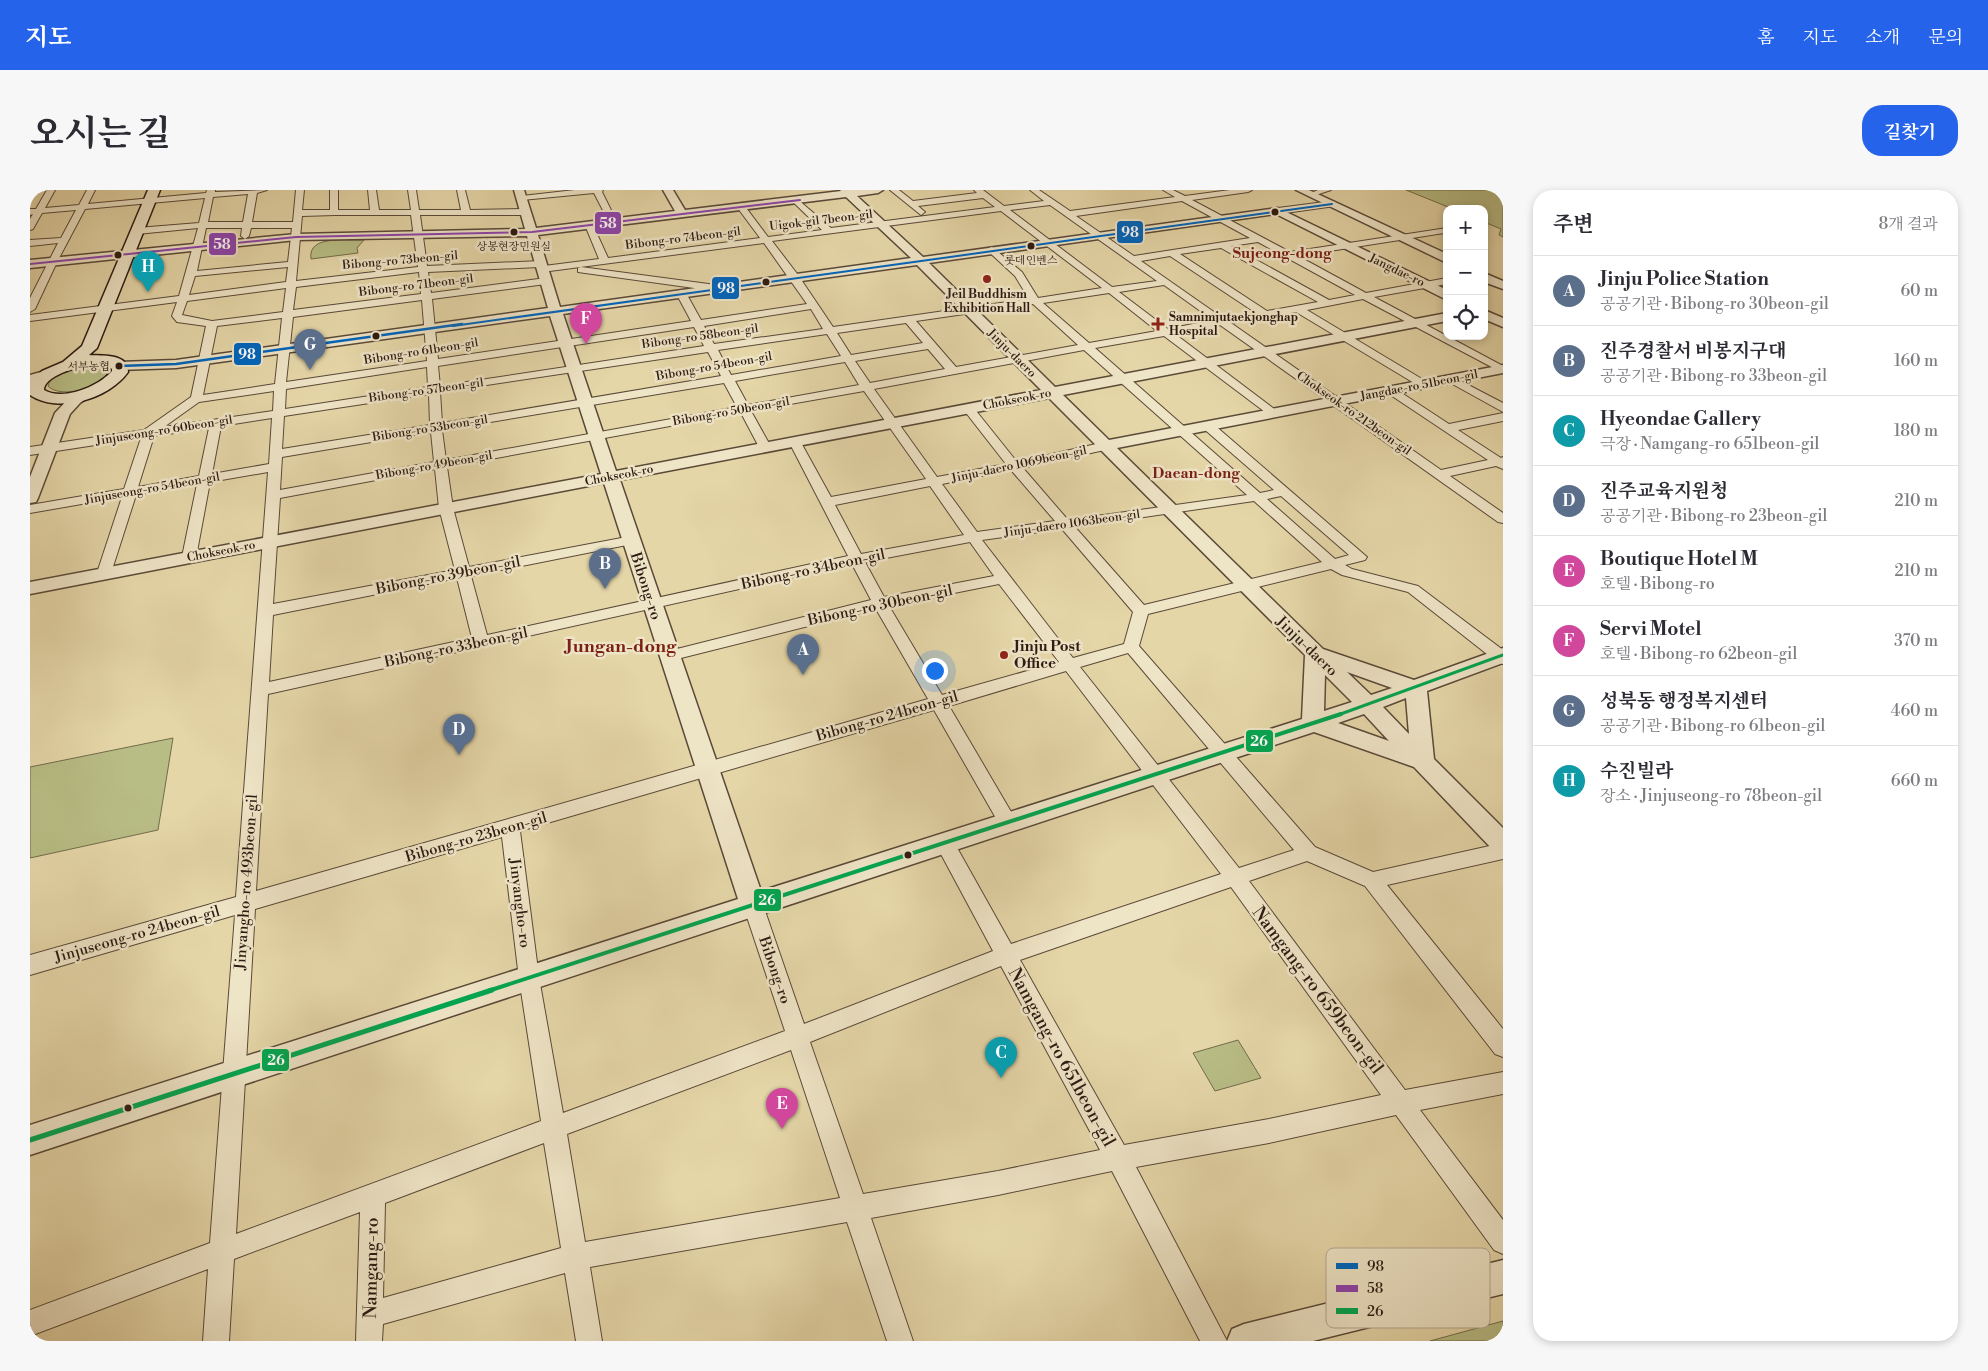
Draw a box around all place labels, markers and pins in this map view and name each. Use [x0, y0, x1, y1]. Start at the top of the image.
unlabelled marker [1270, 207, 1280, 217]
marker: 상봉현장민원실 [509, 227, 519, 237]
place label: 상봉현장민원실 [477, 240, 551, 254]
marker: 롯데인벤스 [1026, 241, 1036, 251]
unlabelled marker [113, 250, 123, 260]
pin: H [132, 251, 164, 292]
place label: 롯데인벤스 [1004, 254, 1058, 268]
marker: Jeil Buddhism Exhibition Hall [981, 273, 993, 285]
unlabelled marker [761, 277, 771, 287]
place label: Jeil Buddhism Exhibition Hall [944, 287, 1030, 316]
pin: F [570, 303, 602, 344]
place label: Samnimjutaekjonghap Hospital [1169, 310, 1298, 339]
marker: Samnimjutaekjonghap Hospital [1151, 317, 1165, 331]
pin: G [294, 329, 326, 370]
unlabelled marker [371, 331, 381, 341]
place label: 서부농협 [67, 360, 110, 374]
marker: 서부농협 [114, 361, 124, 371]
pin: B [589, 548, 621, 589]
pin: A [787, 634, 819, 675]
place label: Jinju Post Office [1012, 637, 1081, 673]
marker: Jinju Post Office [998, 649, 1010, 661]
pin: D [443, 714, 475, 755]
unlabelled marker [903, 850, 913, 860]
pin: C [985, 1037, 1017, 1078]
pin: E [766, 1088, 798, 1129]
unlabelled marker [123, 1103, 133, 1113]

